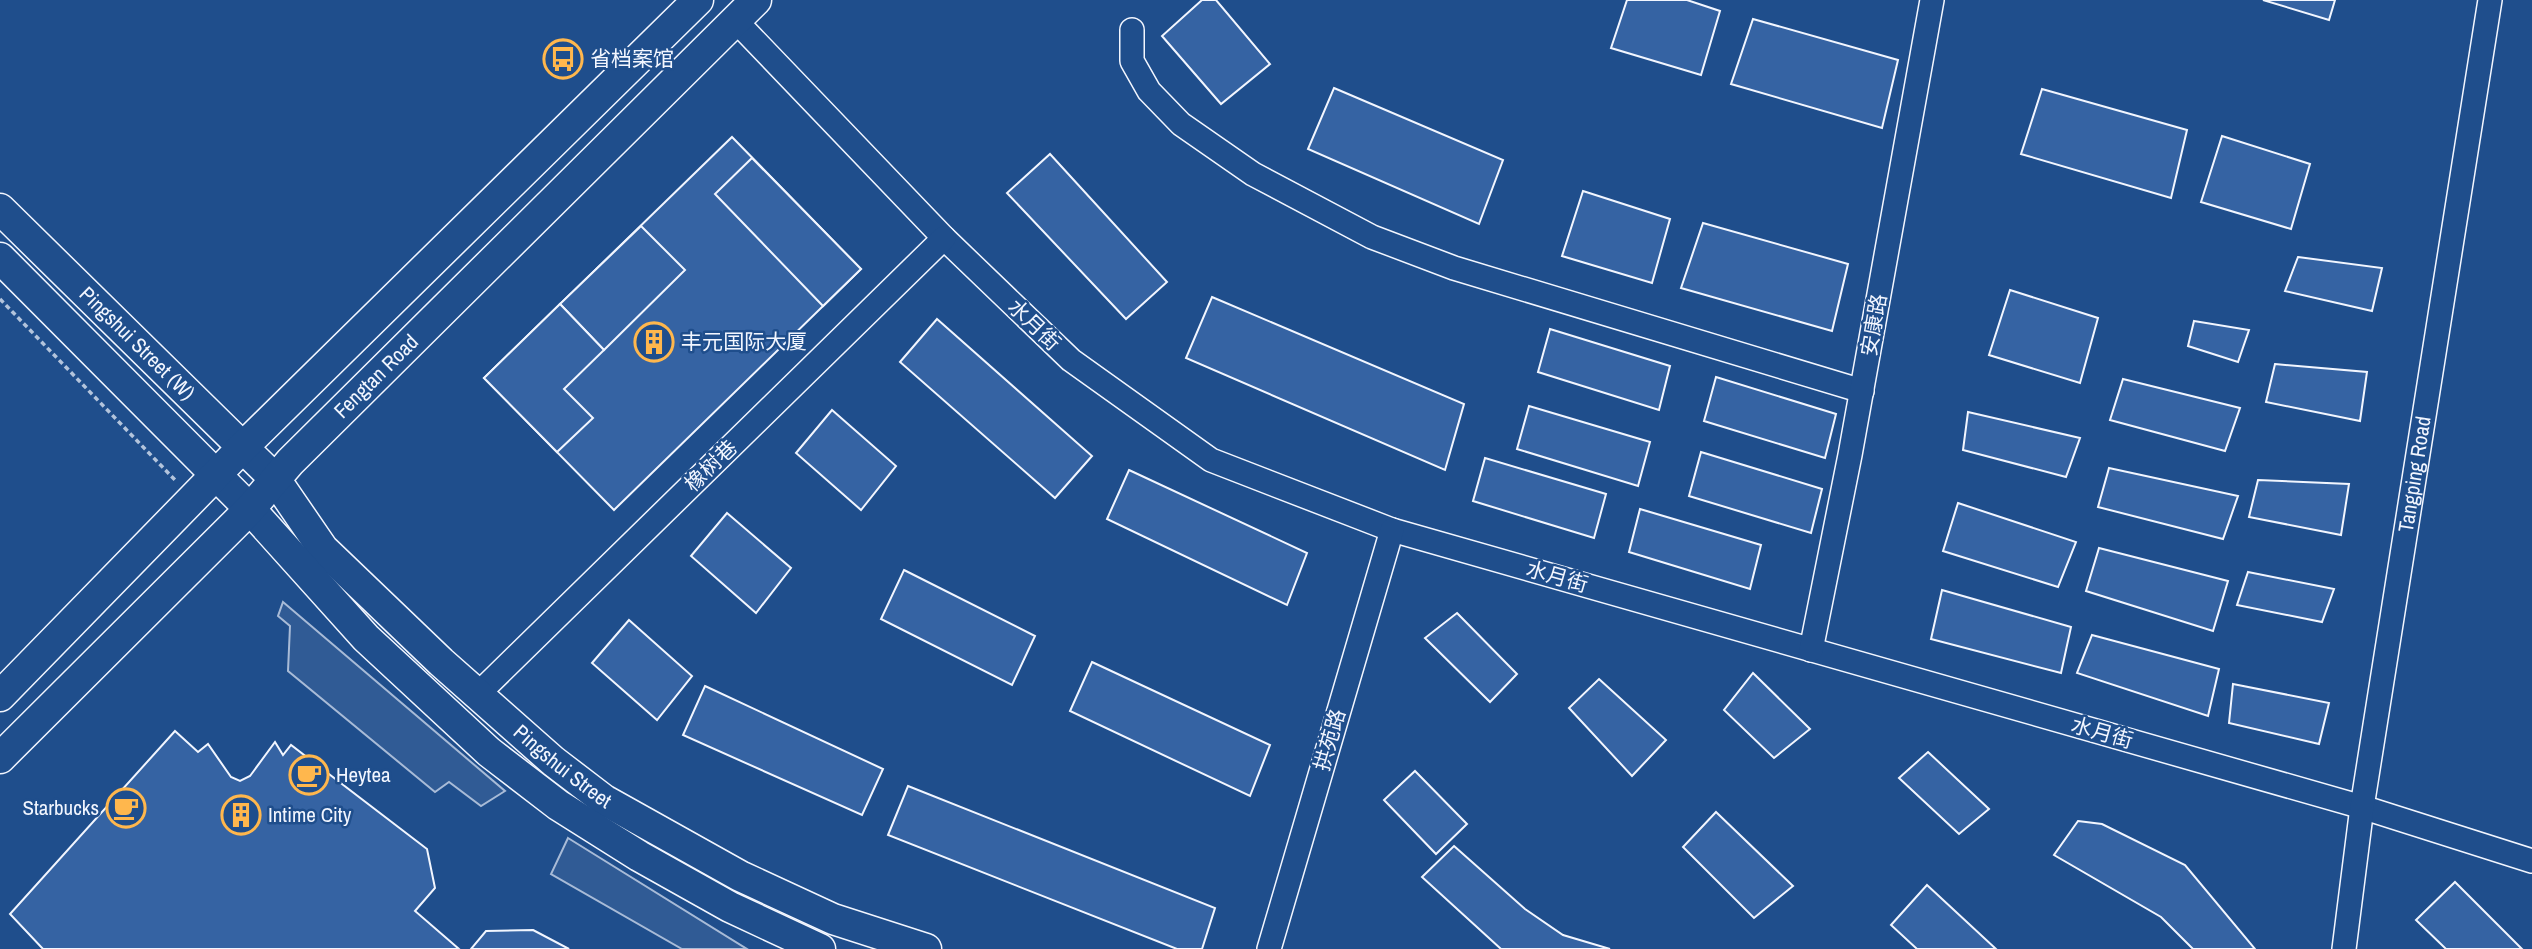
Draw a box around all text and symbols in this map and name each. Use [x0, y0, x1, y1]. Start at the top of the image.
bus stop icon: 省档案馆 [542, 38, 584, 80]
place label: 省档案馆 [590, 44, 674, 73]
street label: Pingshui Street (W) [73, 280, 202, 407]
street label: 安康路 [1854, 291, 1893, 358]
street label: 水月街 [1002, 292, 1067, 357]
building icon: 丰元国际大厦 [633, 321, 675, 363]
place label: 丰元国际大厦 [681, 327, 807, 356]
street label: Fengtan Road [327, 328, 425, 425]
street label: Tangping Road [2391, 414, 2438, 534]
street label: 橡树巷 [678, 433, 743, 498]
street label: 水月街 [1523, 554, 1591, 599]
street label: 拱苑路 [1307, 706, 1352, 774]
street label: 水月街 [2068, 710, 2136, 755]
street label: Pingshui Street [507, 718, 617, 815]
cafe icon: Heytea [288, 754, 330, 796]
place label: Heytea [336, 760, 391, 789]
cafe icon: Starbucks [105, 787, 147, 829]
place label: Starbucks [22, 793, 99, 822]
building icon: Intime City [220, 794, 262, 836]
place label: Intime City [268, 800, 352, 829]

